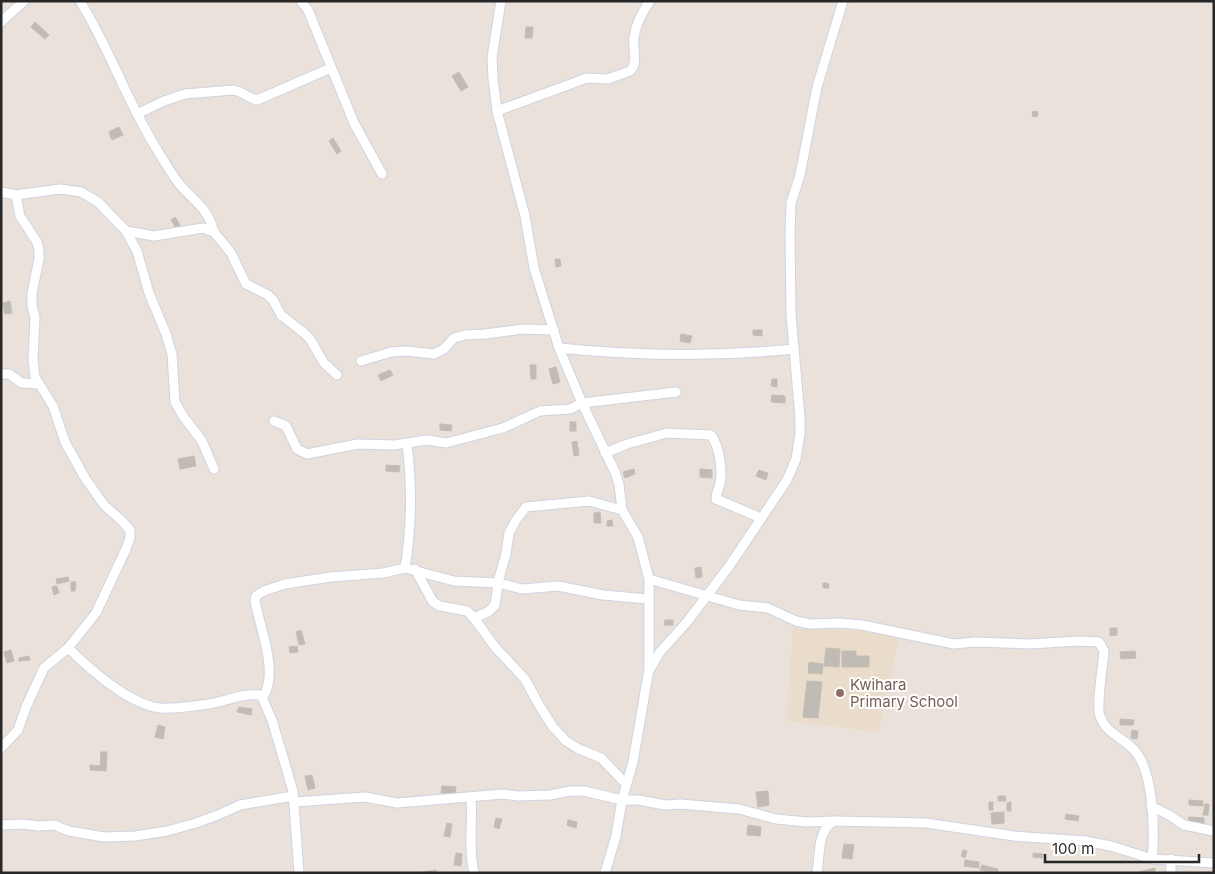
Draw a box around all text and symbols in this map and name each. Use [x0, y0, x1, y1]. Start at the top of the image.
place label: Kwihara Primary School [850, 675, 958, 711]
marker: Kwihara Primary School [834, 687, 846, 699]
scale bar [1045, 832, 1199, 864]
text: 100 m [1052, 839, 1094, 858]

